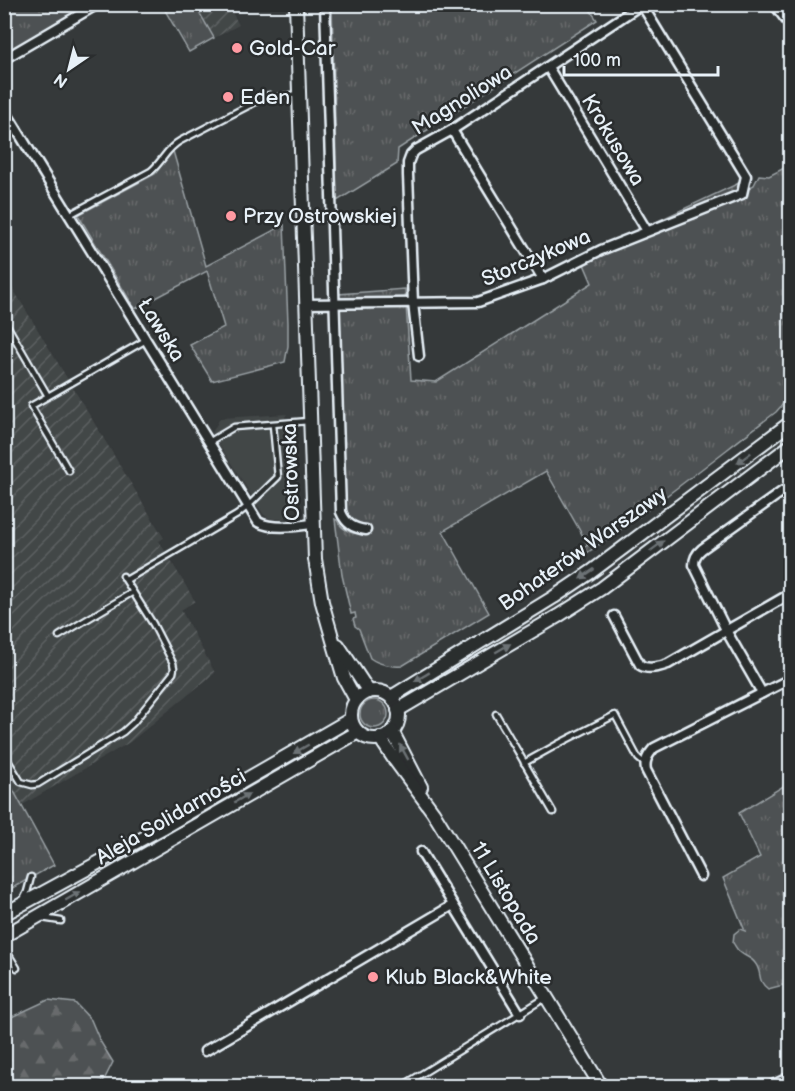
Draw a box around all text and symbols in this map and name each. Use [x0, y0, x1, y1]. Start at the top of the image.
place label: Gold-Car [249, 36, 336, 61]
north arrow [39, 39, 99, 99]
scale bar [564, 39, 718, 77]
marker: Gold-Car [230, 41, 244, 55]
text: 100 m [573, 50, 621, 71]
street label: Magnoliowa [407, 59, 517, 141]
text: N [51, 69, 72, 91]
place label: Eden [240, 85, 290, 110]
marker: Eden [221, 90, 235, 104]
street label: Krokusowa [576, 90, 650, 190]
place label: Przy Ostrowskiej [243, 204, 397, 229]
marker: Przy Ostrowskiej [224, 209, 238, 223]
street label: Storczykowa [478, 224, 594, 292]
street label: Ławska [132, 294, 190, 366]
street label: Ostrowska [277, 423, 305, 521]
one-way arrow [736, 451, 751, 463]
street label: Bohaterów Warszawy [494, 481, 672, 617]
one-way arrow [649, 540, 665, 552]
one-way arrow [580, 568, 596, 580]
one-way arrow [495, 643, 512, 653]
one-way arrow [414, 672, 430, 683]
one-way arrow [293, 743, 309, 754]
one-way arrow [399, 743, 409, 760]
street label: Aleja Solidarności [91, 764, 251, 870]
one-way arrow [234, 793, 250, 804]
street label: 11 Listopada [466, 837, 546, 949]
one-way arrow [65, 891, 82, 901]
place label: Klub Black&White [385, 965, 552, 990]
marker: Klub Black&White [366, 970, 380, 984]

